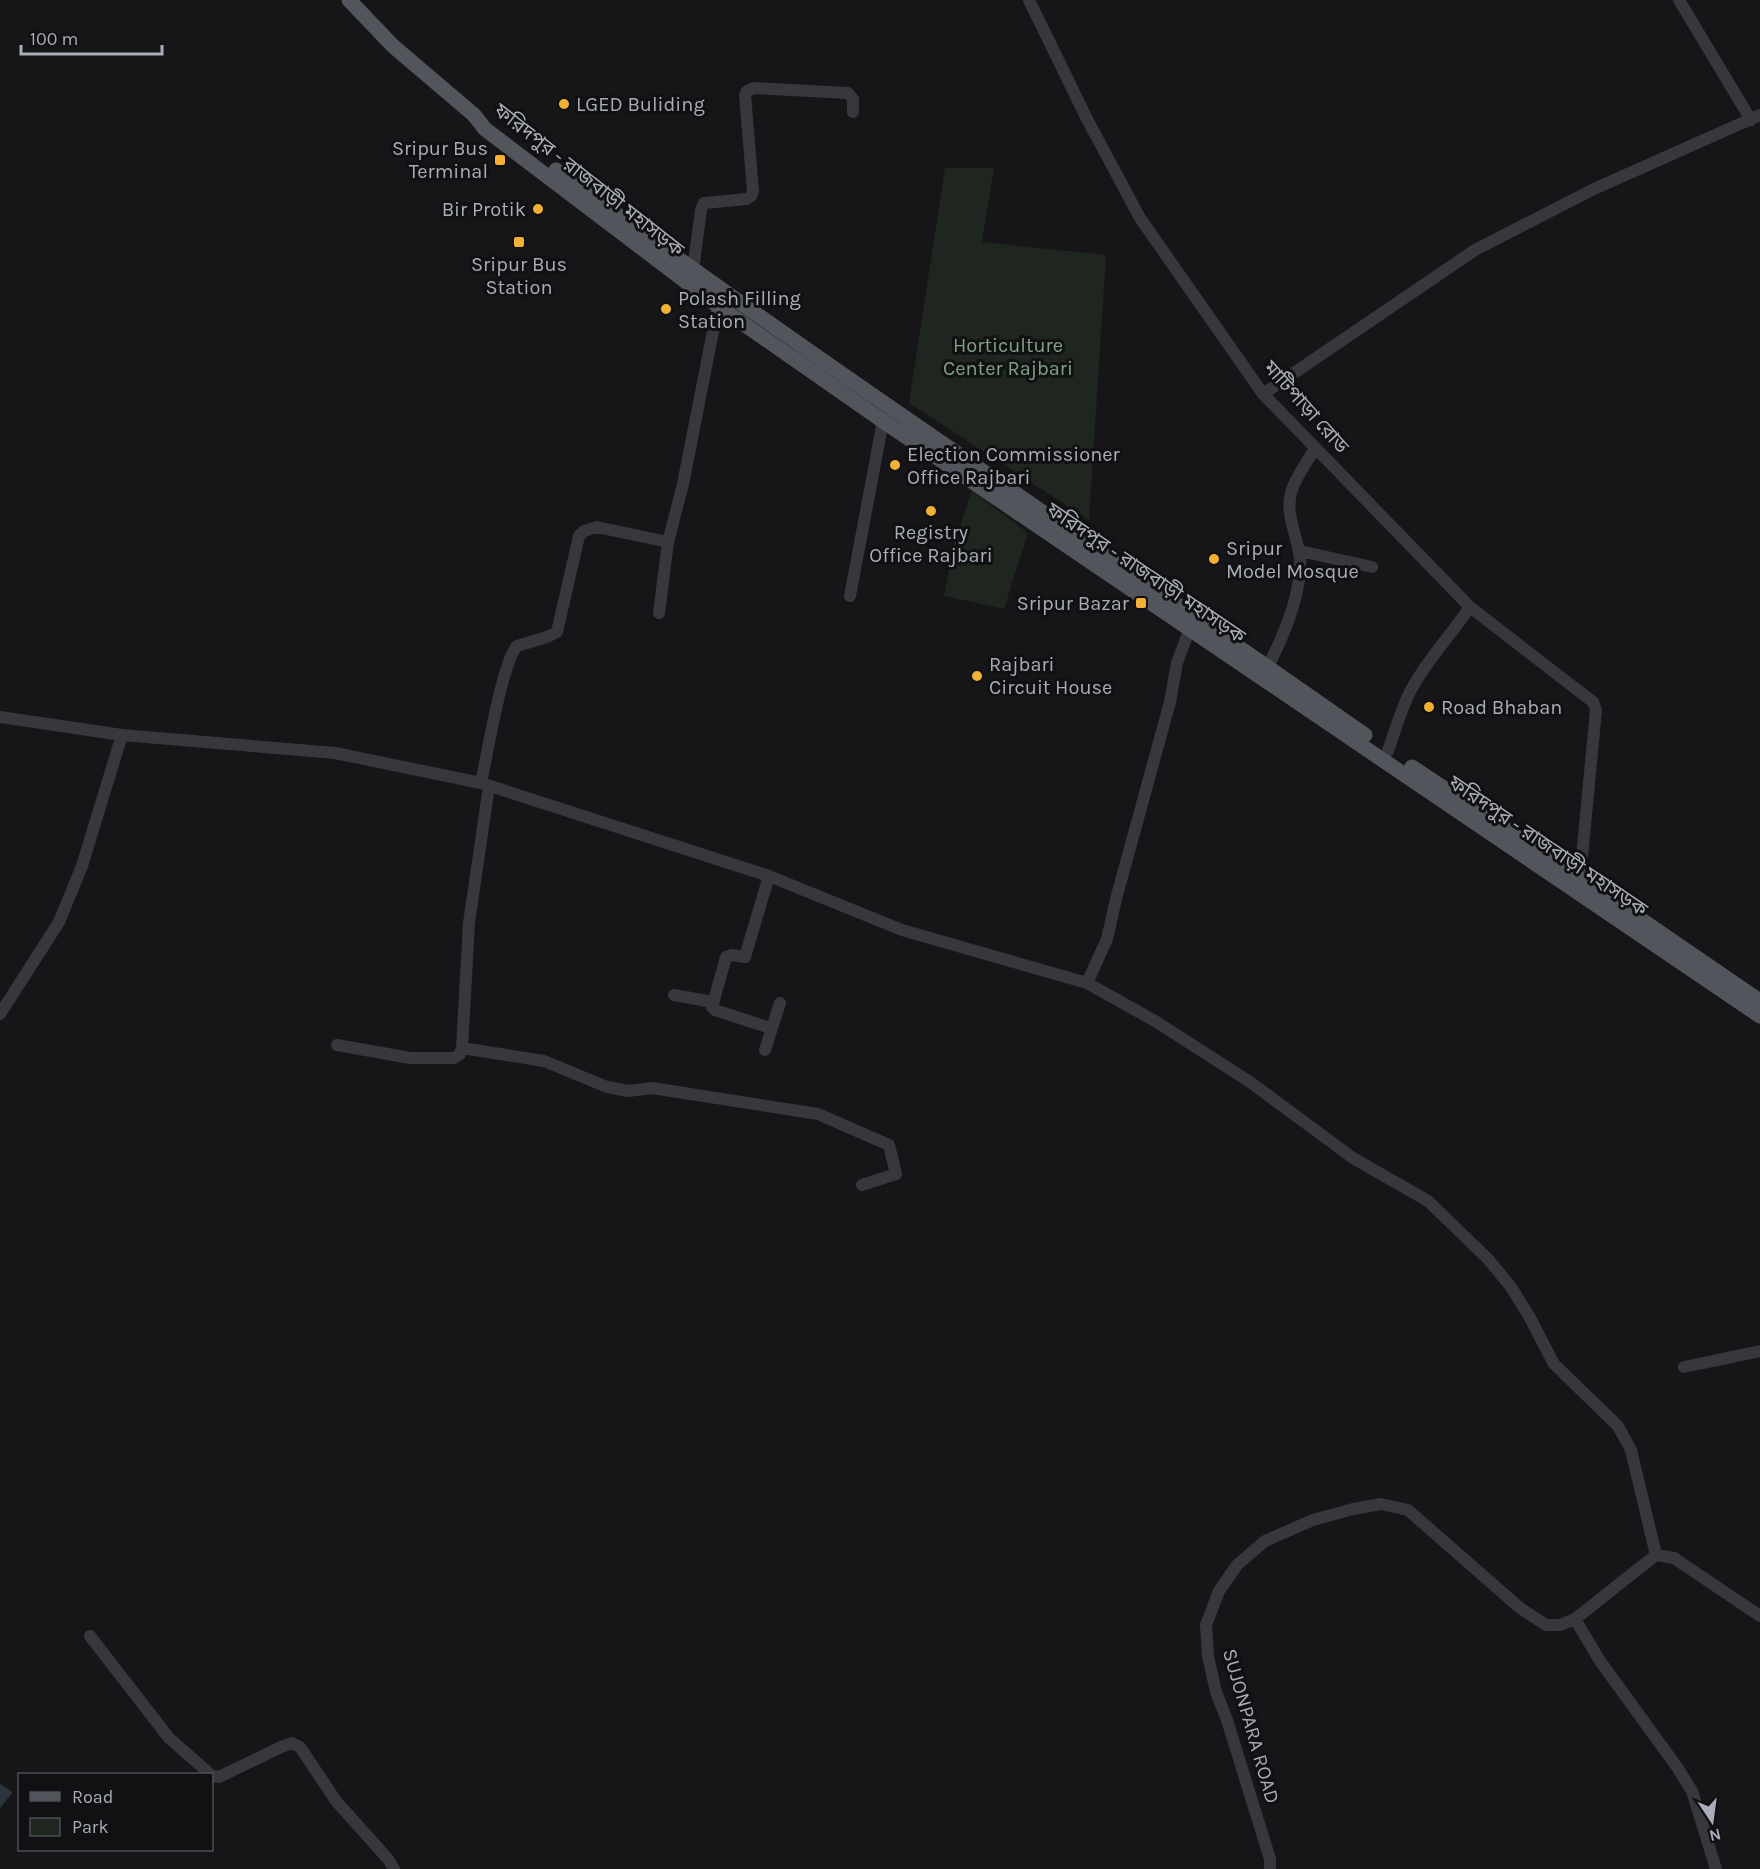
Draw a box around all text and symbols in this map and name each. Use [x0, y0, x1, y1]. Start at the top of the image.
scale bar [21, 18, 162, 56]
text: 100 m [30, 28, 78, 50]
place label: LGED Buliding [576, 93, 705, 116]
street label: ফরিদপুর - রাজবাড়ী মহাসড়ক [489, 97, 690, 262]
marker: LGED Buliding [557, 97, 571, 111]
place label: Sripur Bus Terminal [392, 137, 488, 183]
marker: Sripur Bus Terminal [493, 153, 507, 167]
place label: Bir Protik [442, 198, 526, 221]
marker: Bir Protik [531, 202, 545, 216]
marker: Sripur Bus Station [512, 235, 526, 249]
place label: Sripur Bus Station [471, 253, 567, 299]
place label: Polash Filling Station [678, 287, 801, 333]
marker: Polash Filling Station [659, 302, 673, 316]
park label: Horticulture Center Rajbari [943, 334, 1073, 380]
street label: মাটিপাড়া রোড [1258, 355, 1355, 459]
place label: Election Commissioner Office Rajbari [907, 443, 1120, 489]
marker: Election Commissioner Office Rajbari [888, 458, 902, 472]
street label: ফরিদপুর - রাজবাড়ী মহাসড়ক [1041, 496, 1251, 649]
marker: Registry Office Rajbari [924, 504, 938, 518]
place label: Registry Office Rajbari [869, 521, 993, 567]
place label: Sripur Model Mosque [1226, 537, 1359, 583]
marker: Sripur Model Mosque [1207, 552, 1221, 566]
place label: Sripur Bazar [1017, 592, 1130, 615]
marker: Sripur Bazar [1134, 596, 1148, 610]
place label: Rajbari Circuit House [989, 653, 1112, 699]
marker: Rajbari Circuit House [970, 669, 984, 683]
place label: Road Bhaban [1441, 696, 1562, 719]
marker: Road Bhaban [1422, 700, 1436, 714]
street label: ফরিদপুর - রাজবাড়ী মহাসড়ক [1443, 769, 1653, 922]
street label: SUJONPARA ROAD [1218, 1646, 1284, 1806]
legend [18, 1773, 213, 1851]
text: Road [72, 1786, 113, 1808]
north arrow [1682, 1791, 1742, 1851]
text: Park [72, 1816, 109, 1838]
text: N [1708, 1825, 1723, 1846]

